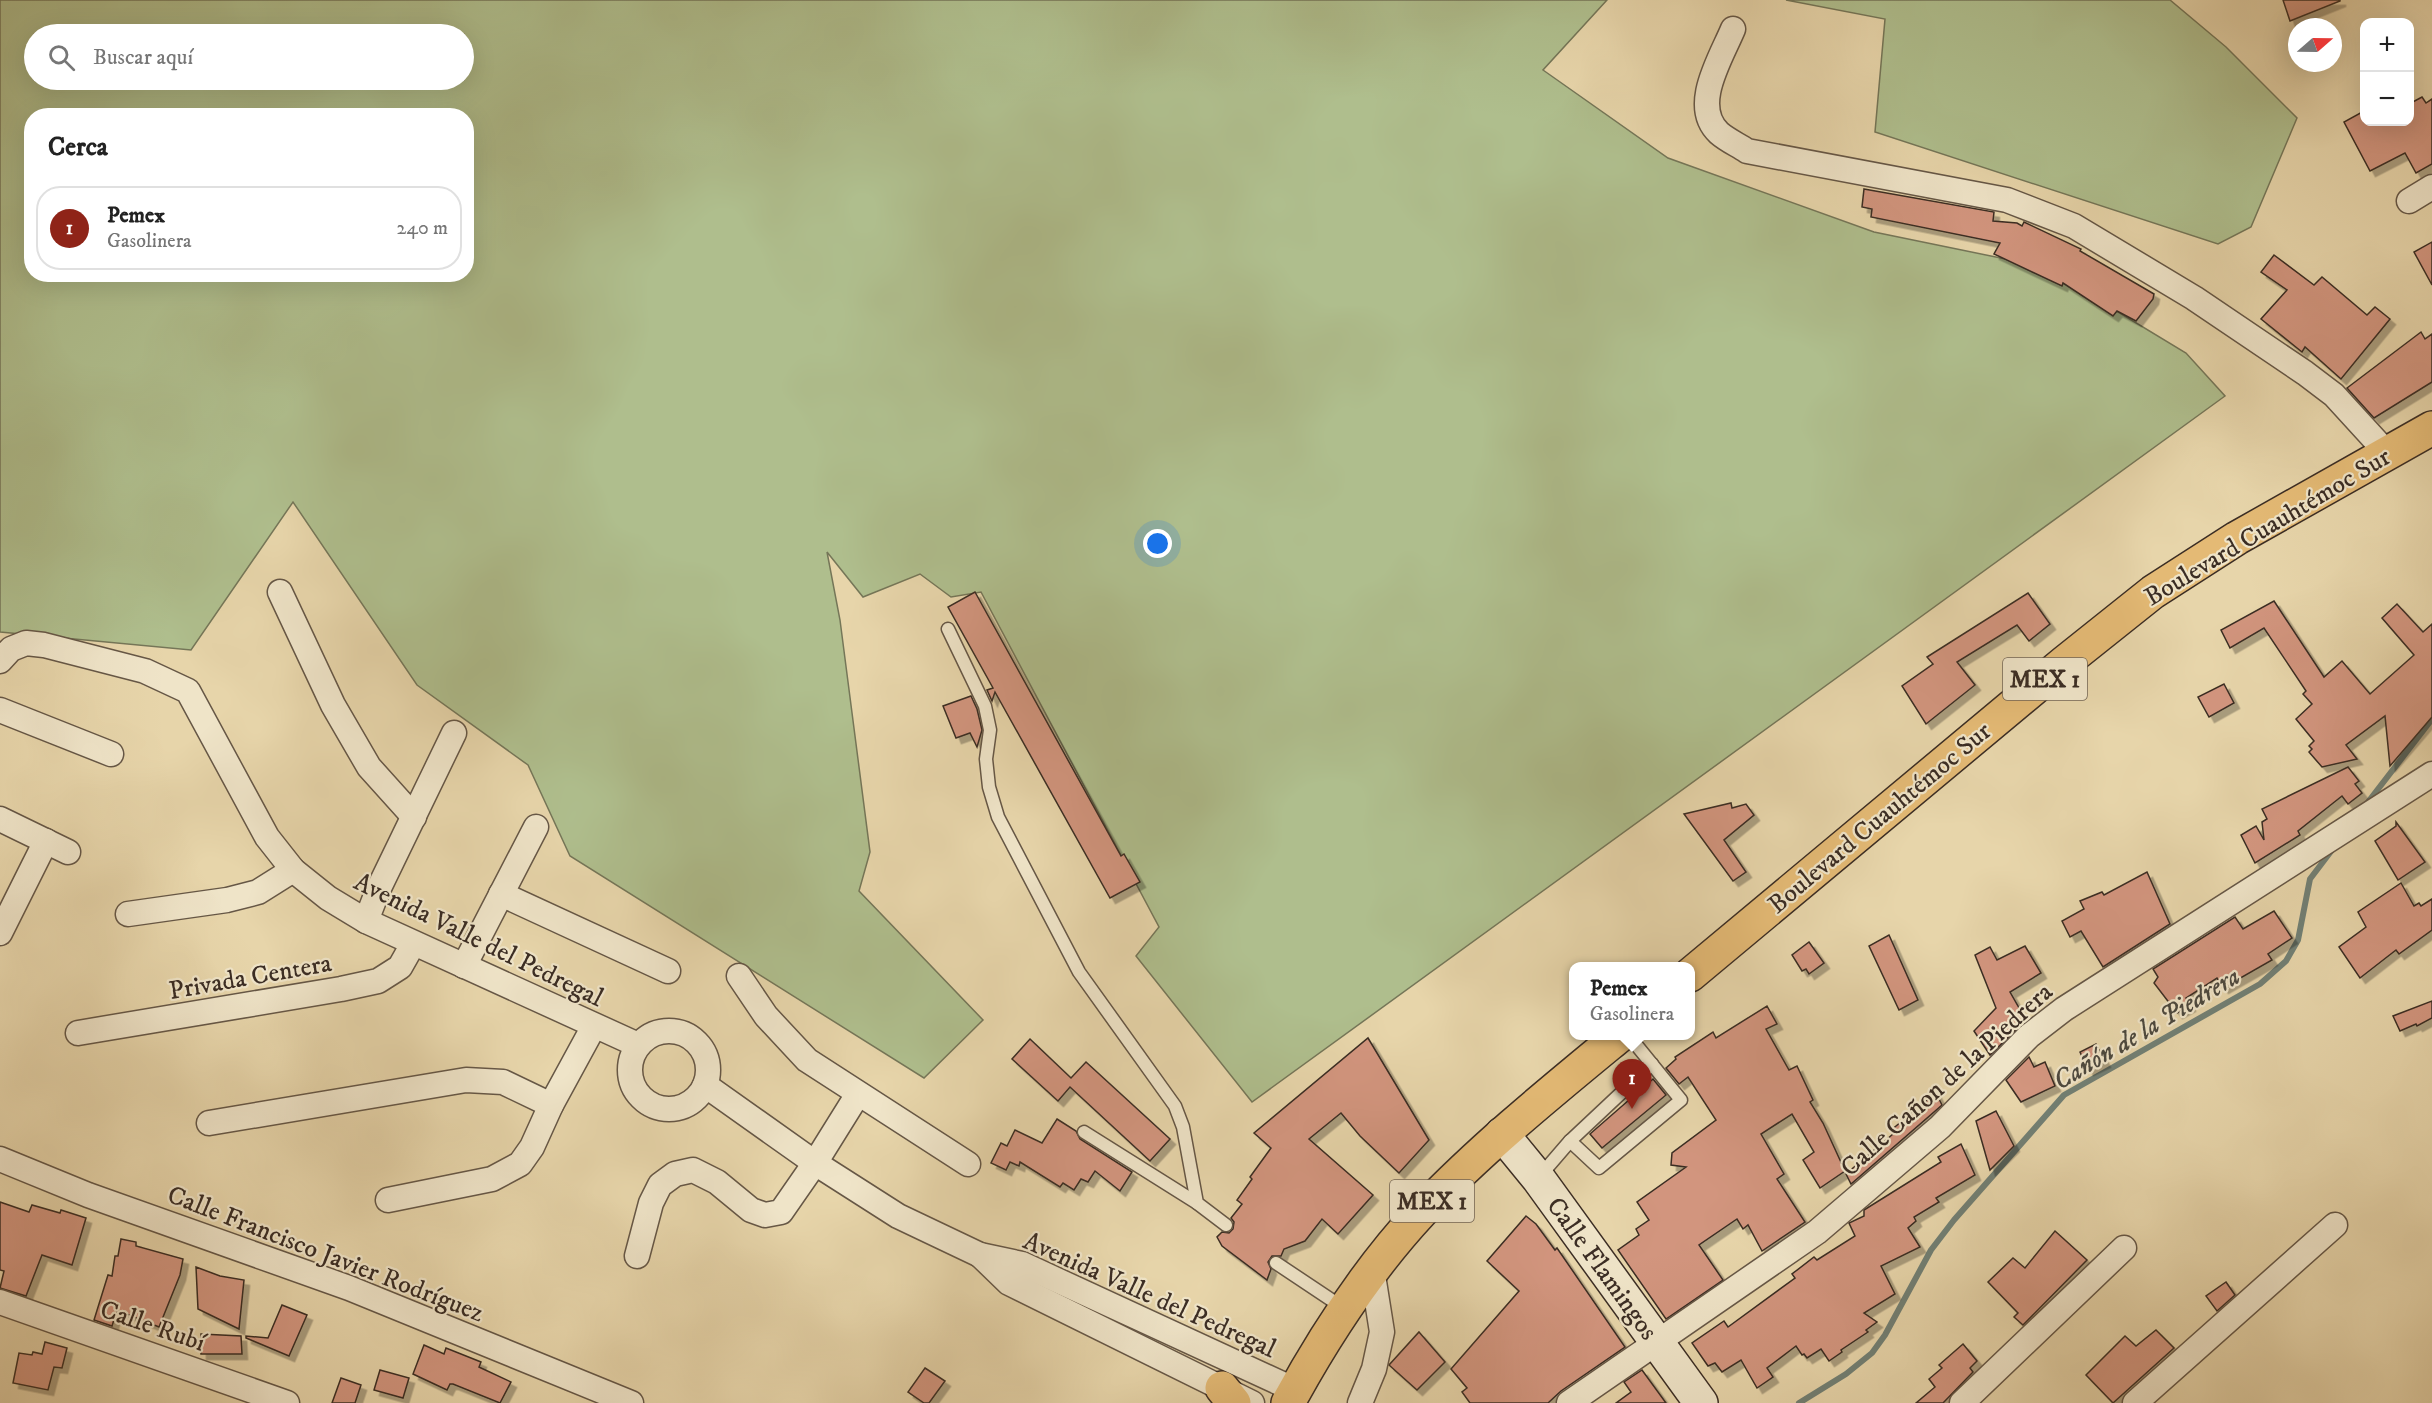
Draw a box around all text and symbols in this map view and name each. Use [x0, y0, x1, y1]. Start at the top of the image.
north arrow [2288, 18, 2342, 72]
map controls [2360, 18, 2414, 126]
button: + [2360, 18, 2414, 72]
search box [24, 24, 474, 90]
icon: search [45, 41, 78, 74]
text: Buscar aquí [93, 44, 193, 71]
button: − [2360, 72, 2414, 126]
text: Cerca [48, 131, 108, 164]
text: Pemex [107, 202, 165, 229]
text: 1 [66, 216, 73, 241]
text: 240 m [397, 216, 448, 241]
text: Gasolinera [107, 229, 192, 254]
street label: Boulevard Cuauhtémoc Sur [2139, 440, 2397, 614]
your location [1143, 529, 1172, 558]
road number: MEX 1 [2003, 658, 2087, 700]
street label: Boulevard Cuauhtémoc Sur [1762, 715, 1999, 921]
street label: Avenida Valle del Pedregal [348, 866, 609, 1015]
street label: Privada Centera [166, 947, 334, 1008]
water label: Cañón de la Piedrera [2047, 960, 2246, 1098]
popup [1569, 962, 1695, 1040]
text: Pemex [1590, 975, 1648, 1002]
street label: Calle Cañon de la Piedrera [1834, 976, 2060, 1184]
text: Gasolinera [1590, 1002, 1674, 1027]
pin: 1 [1612, 1060, 1652, 1109]
street label: Calle Francisco Javier Rodríguez [162, 1179, 488, 1330]
road number: MEX 1 [1390, 1180, 1474, 1222]
street label: Calle Flamingos [1539, 1191, 1665, 1347]
street label: Avenida Valle del Pedregal [1018, 1225, 1281, 1366]
street label: Calle Rubí [96, 1293, 211, 1360]

